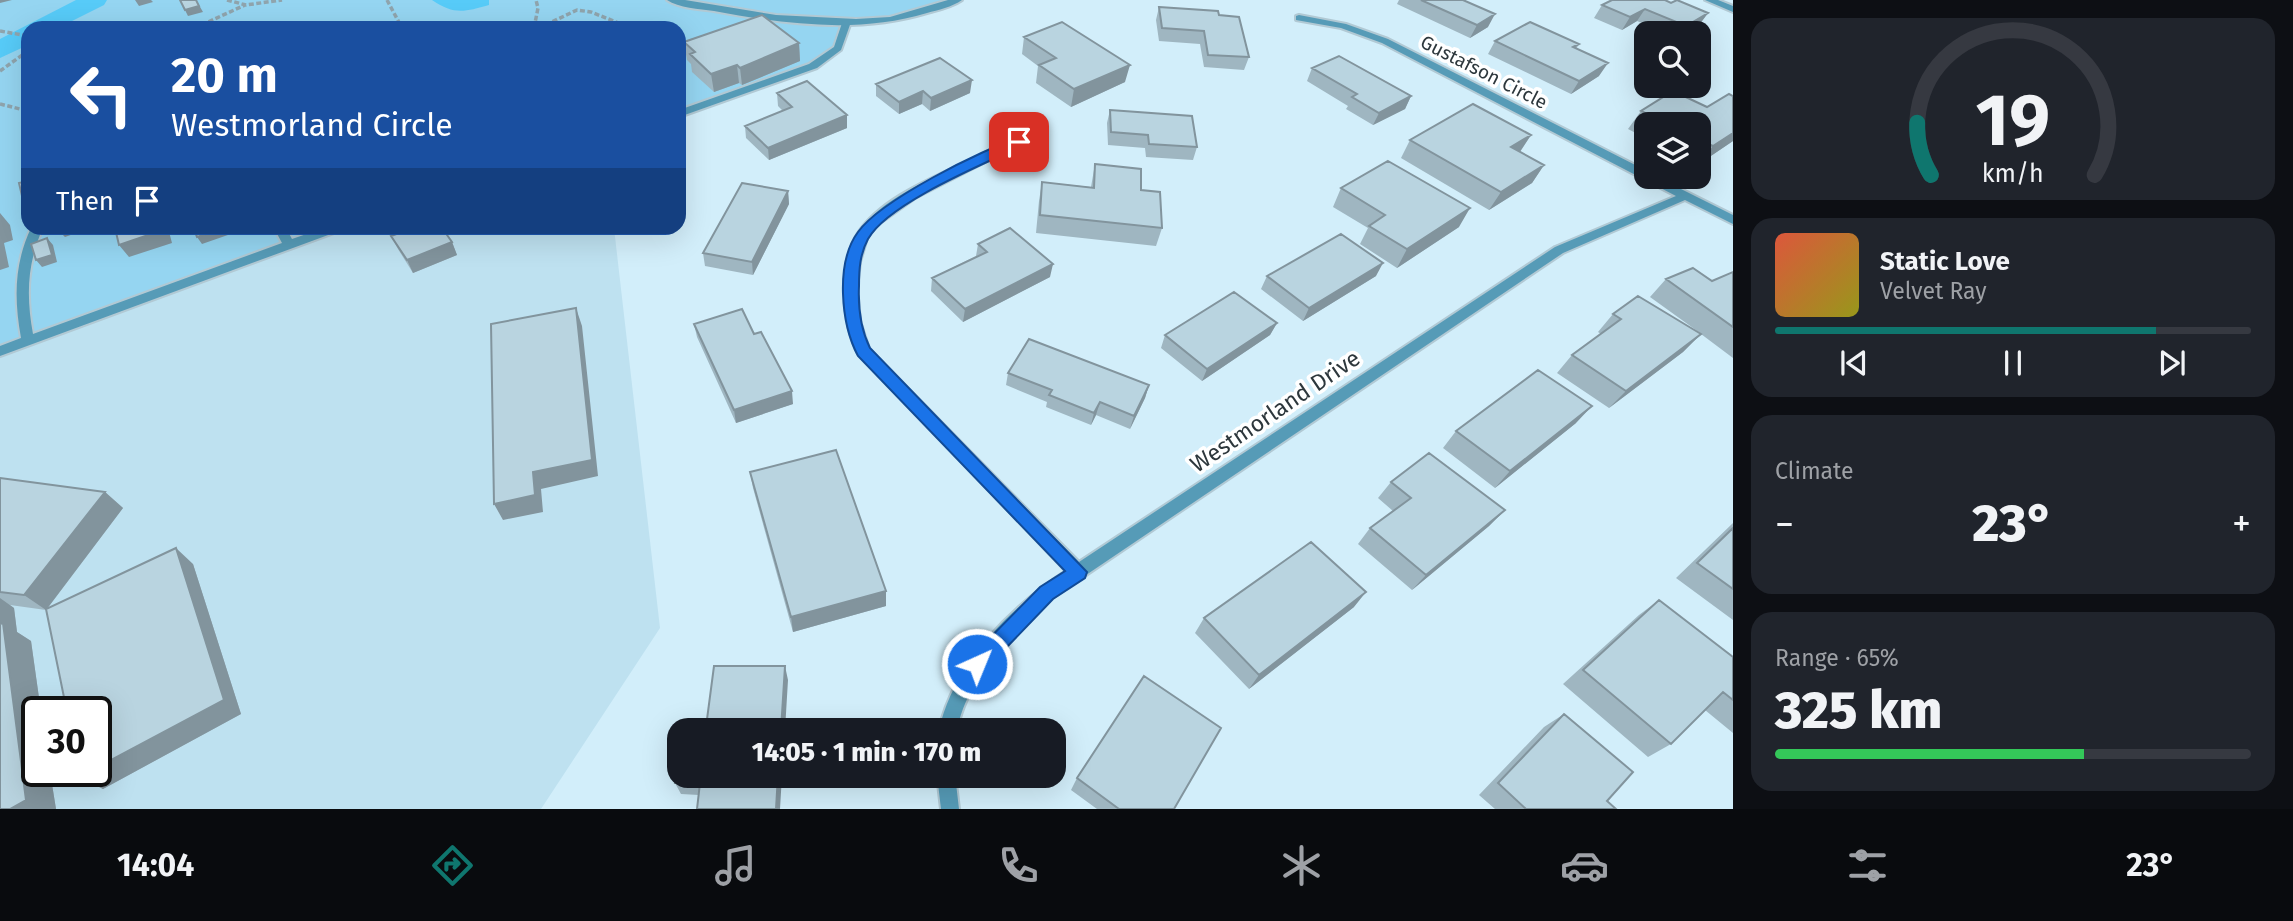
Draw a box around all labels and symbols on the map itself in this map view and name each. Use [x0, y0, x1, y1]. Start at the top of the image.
street label: Gustafson Circle [1417, 30, 1551, 114]
pin [989, 112, 1049, 172]
street label: Westmorland Drive [1185, 344, 1365, 478]
position arrow [940, 627, 1014, 701]
speed limit sign: 30 [21, 696, 112, 787]

